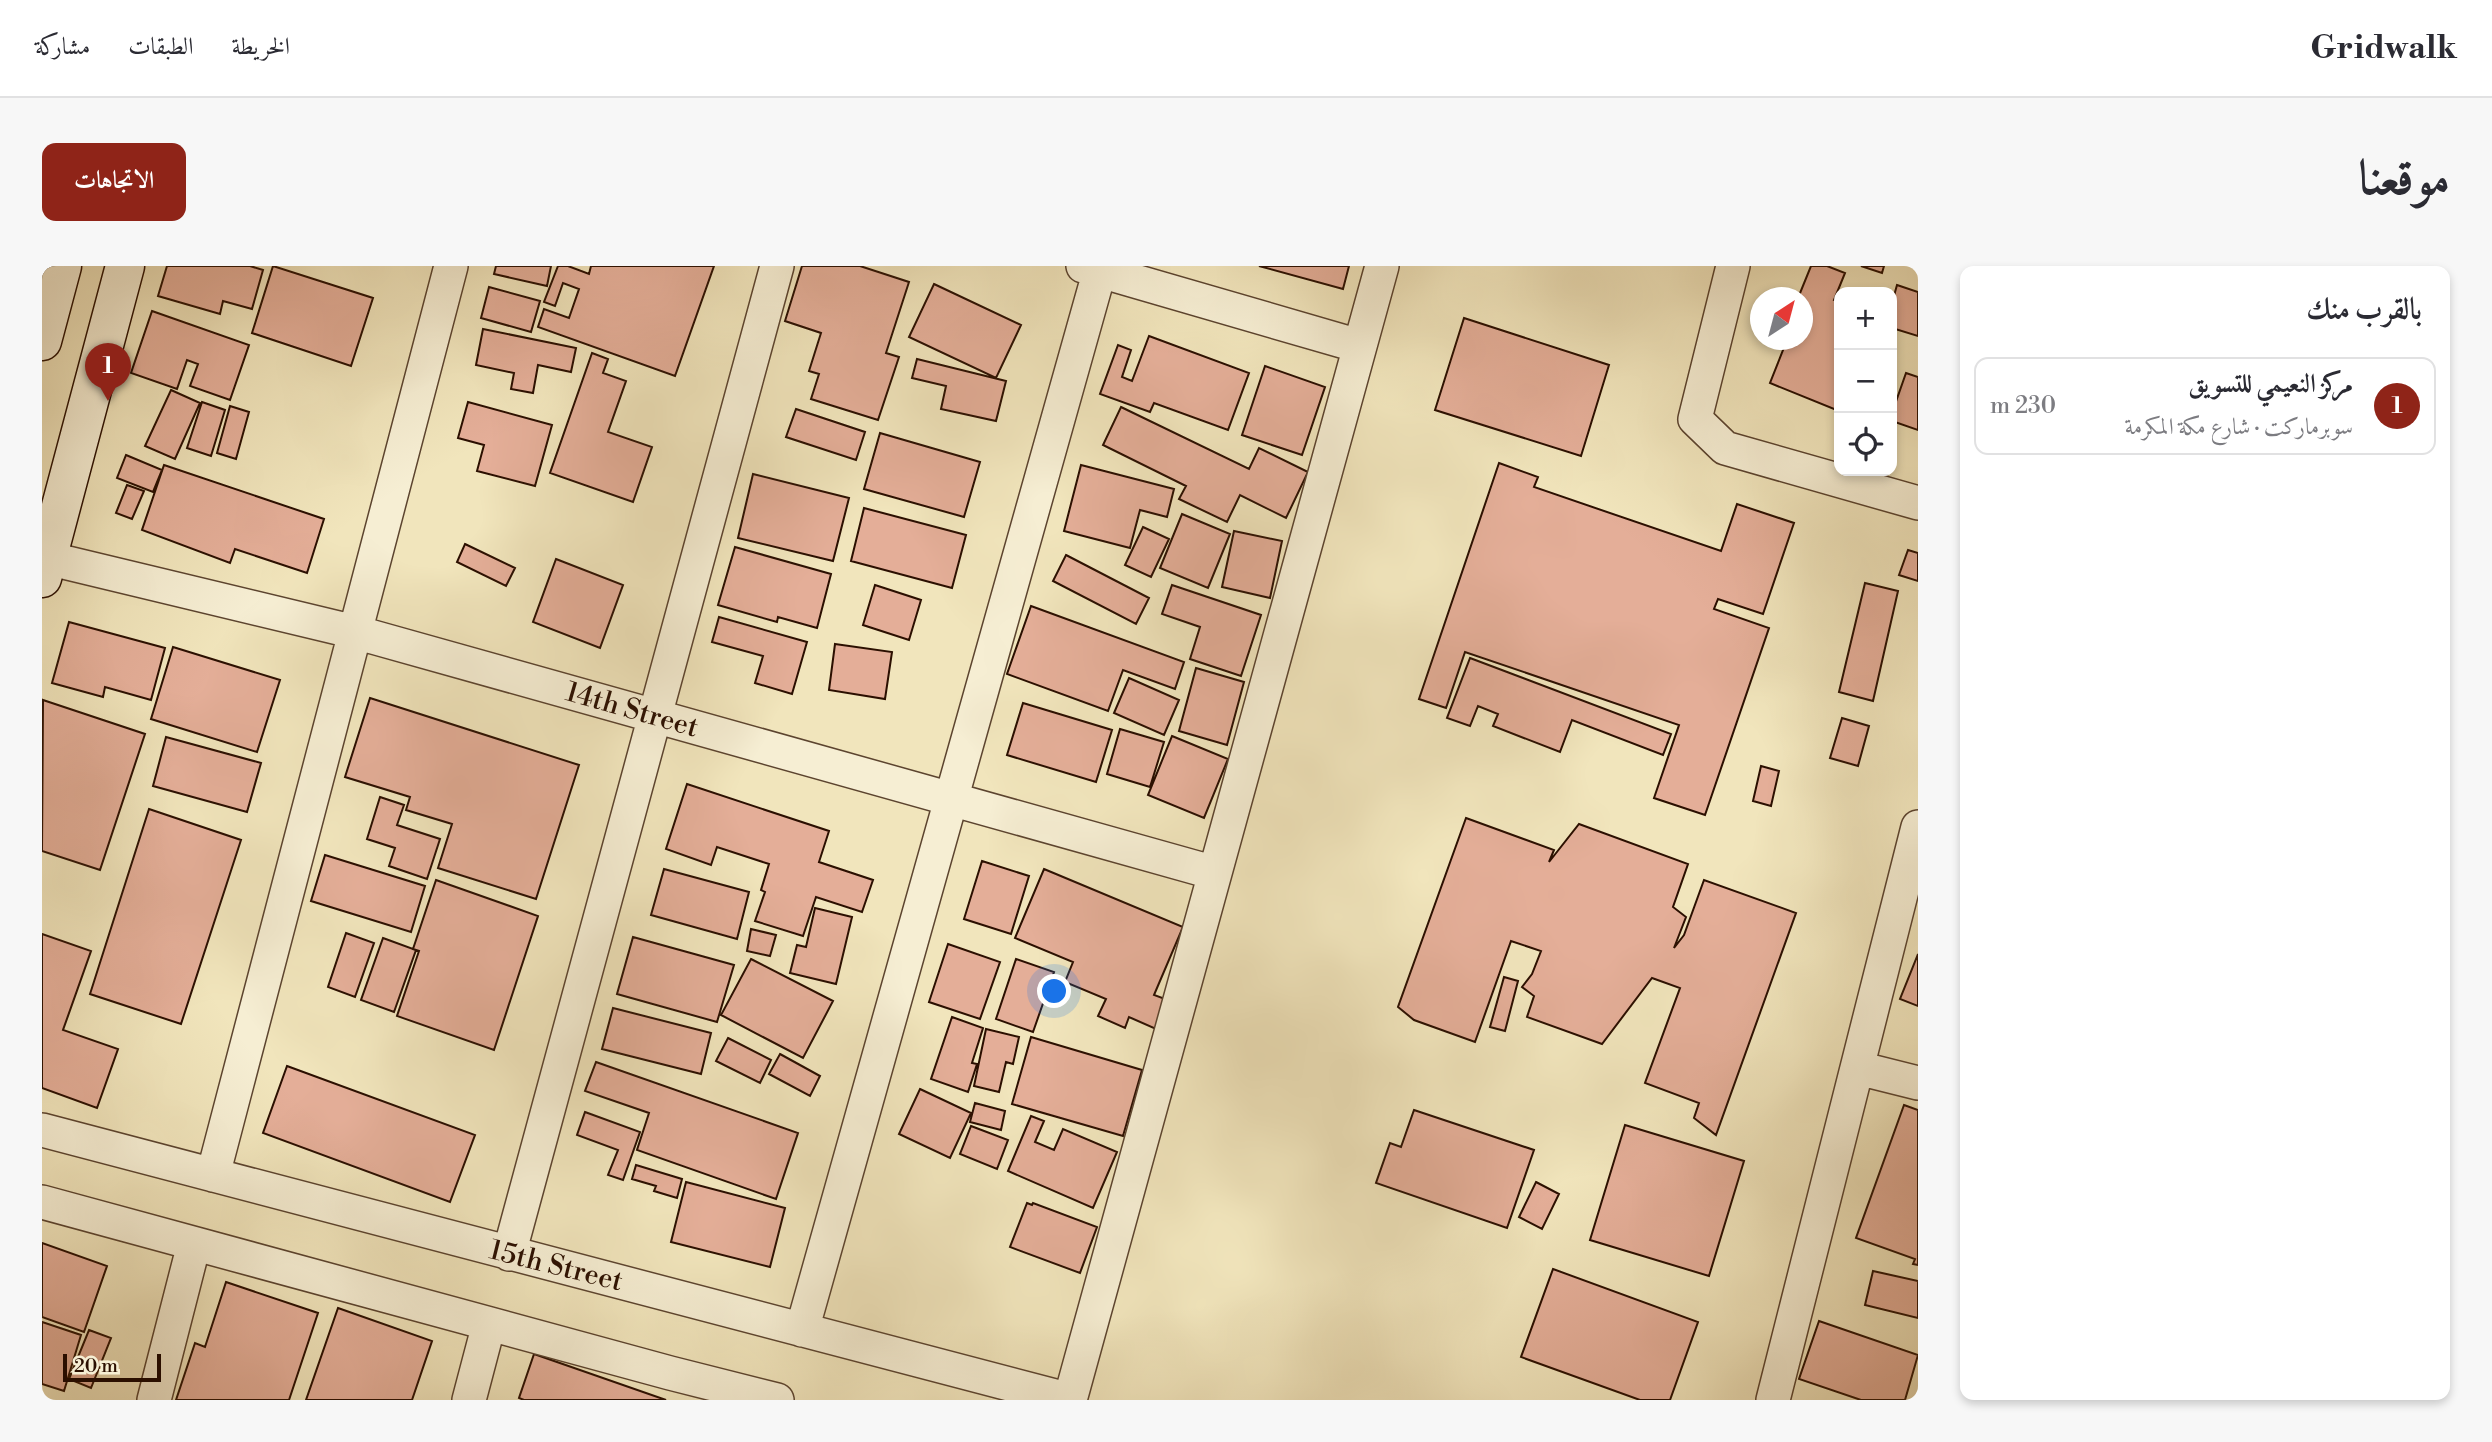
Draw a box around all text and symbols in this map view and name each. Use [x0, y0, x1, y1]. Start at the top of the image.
text: Gridwalk [2310, 28, 2457, 69]
text: مشاركة [35, 32, 90, 62]
text: الطبقات [128, 32, 194, 62]
text: الخريطة [232, 32, 290, 62]
button: الاتجاهات [42, 143, 186, 221]
text: موقعنا [2358, 149, 2450, 210]
north arrow [1750, 287, 1813, 350]
map controls [1834, 287, 1897, 476]
button: + [1834, 287, 1897, 350]
text: بالقرب منك [2306, 291, 2422, 329]
pin: 1 [85, 343, 131, 401]
button: − [1834, 350, 1897, 413]
text: مركز النعيمي للتسويق [2188, 368, 2353, 400]
text: 230 m [1990, 392, 2056, 420]
text: 1 [2391, 392, 2403, 420]
button: locate [1834, 413, 1897, 476]
text: سوبرماركت · شارع مكة المكرمة [2124, 413, 2353, 441]
street label: 14th Street [562, 674, 702, 746]
your location [1037, 974, 1071, 1008]
street label: 15th Street [486, 1233, 626, 1299]
scale bar [63, 1351, 161, 1383]
text: 20 m [74, 1354, 118, 1378]

